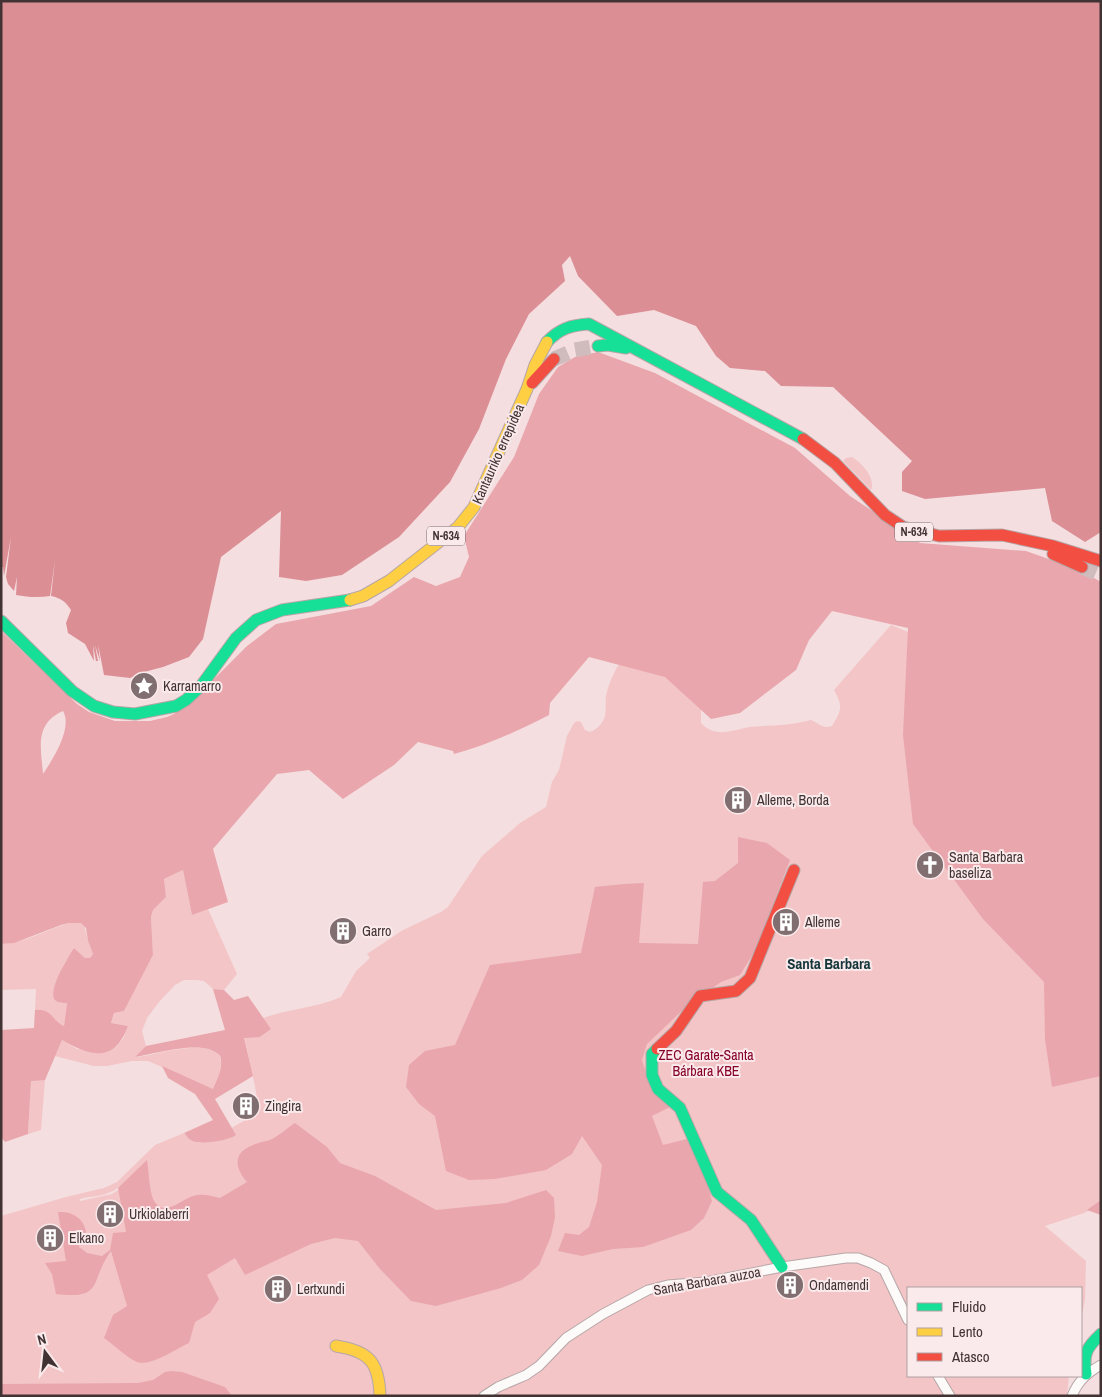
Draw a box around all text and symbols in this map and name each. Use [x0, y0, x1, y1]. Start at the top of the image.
street label: Kantauriko errepidea [468, 401, 528, 507]
road number: N-634 [895, 522, 933, 542]
road number: N-634 [427, 526, 465, 546]
place icon: Karramarro [129, 671, 159, 701]
place label: Karramarro [163, 677, 221, 695]
building icon: Alleme, Borda [723, 785, 753, 815]
place label: Alleme, Borda [756, 791, 830, 809]
place label: Santa Barbara baseliza [949, 848, 1024, 882]
church icon: Santa Barbara baseliza [915, 850, 945, 880]
building icon: Alleme [771, 907, 801, 937]
place label: Alleme [804, 913, 840, 931]
building icon: Garro [328, 916, 358, 946]
place label: Garro [362, 922, 391, 940]
district label: Santa Barbara [787, 953, 871, 974]
park label: ZEC Garate-Santa Bárbara KBE [658, 1046, 754, 1080]
building icon: Zingira [231, 1091, 261, 1121]
place label: Zingira [265, 1097, 302, 1115]
building icon: Urkiolaberri [95, 1199, 125, 1229]
place label: Urkiolaberri [129, 1205, 189, 1223]
building icon: Elkano [35, 1223, 65, 1253]
place label: Elkano [69, 1229, 104, 1247]
street label: Santa Barbara auzoa [652, 1263, 763, 1299]
building icon: Ondamendi [775, 1270, 805, 1300]
building icon: Lertxundi [263, 1274, 293, 1304]
place label: Ondamendi [809, 1276, 869, 1294]
place label: Lertxundi [297, 1280, 345, 1298]
legend [907, 1287, 1082, 1377]
text: Fluido [952, 1296, 986, 1317]
text: Lento [952, 1321, 983, 1342]
north arrow [20, 1327, 70, 1377]
text: N [35, 1330, 48, 1349]
text: Atasco [951, 1346, 990, 1367]

